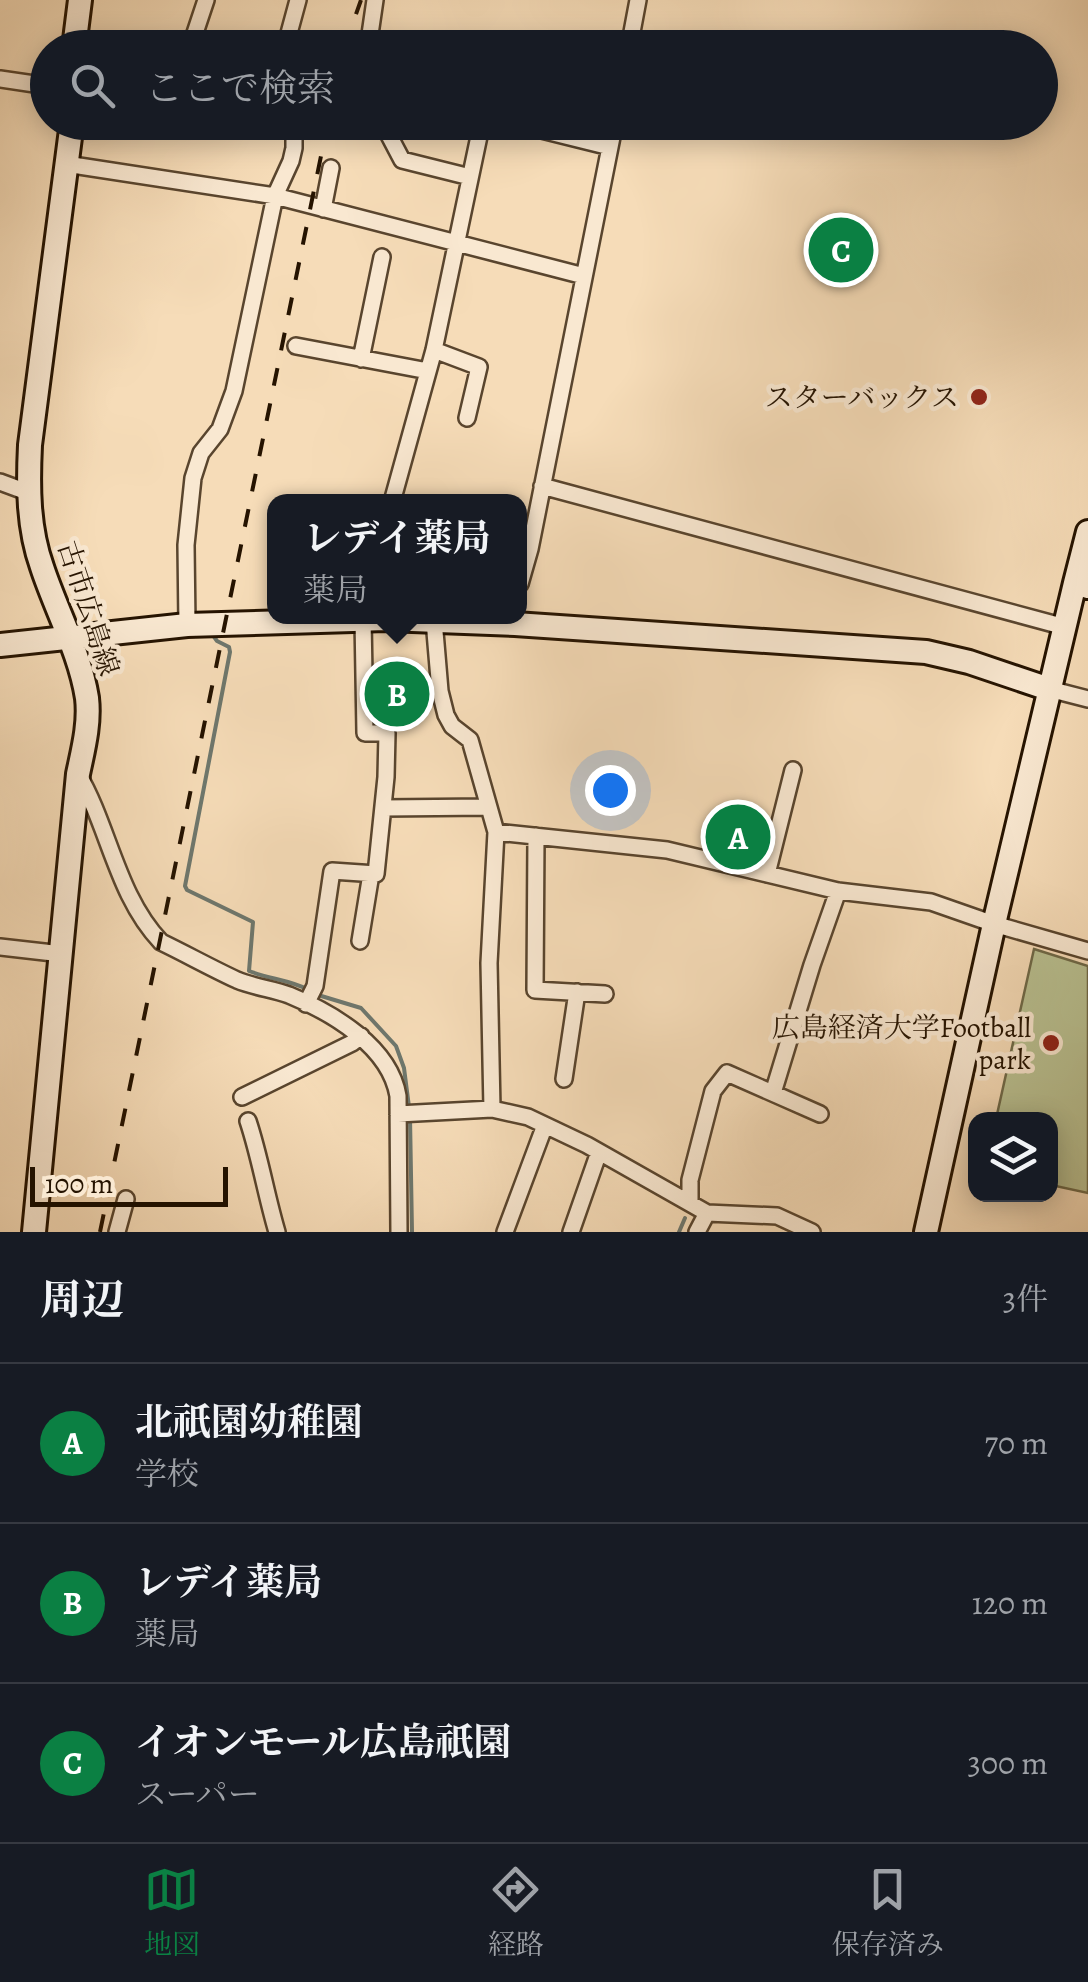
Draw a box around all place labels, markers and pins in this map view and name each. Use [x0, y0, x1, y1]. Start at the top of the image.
pin: C [808, 212, 874, 288]
place label: スターバックス [765, 379, 959, 417]
marker: スターバックス [968, 386, 990, 408]
pin: B [364, 656, 430, 732]
pin: A [706, 800, 770, 874]
place label: 広島経済大学Football park [772, 1009, 1031, 1079]
marker: 広島経済大学Football park [1040, 1032, 1062, 1054]

